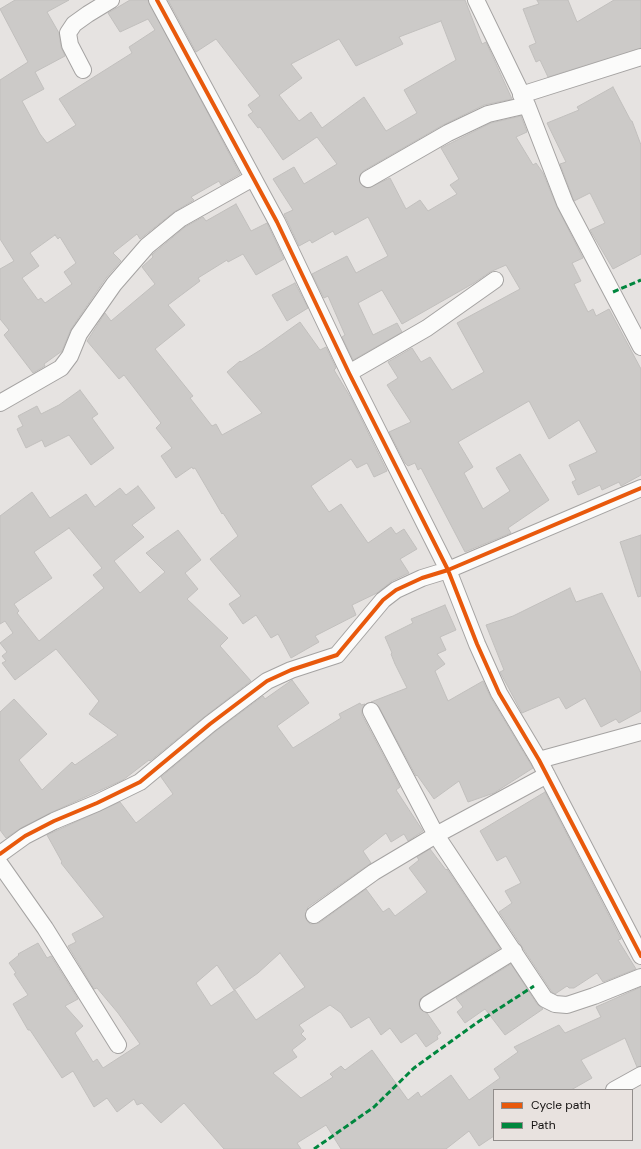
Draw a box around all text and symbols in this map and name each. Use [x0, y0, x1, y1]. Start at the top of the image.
legend [493, 1089, 633, 1141]
text: Cycle path [531, 1097, 591, 1113]
text: Path [531, 1117, 556, 1133]

